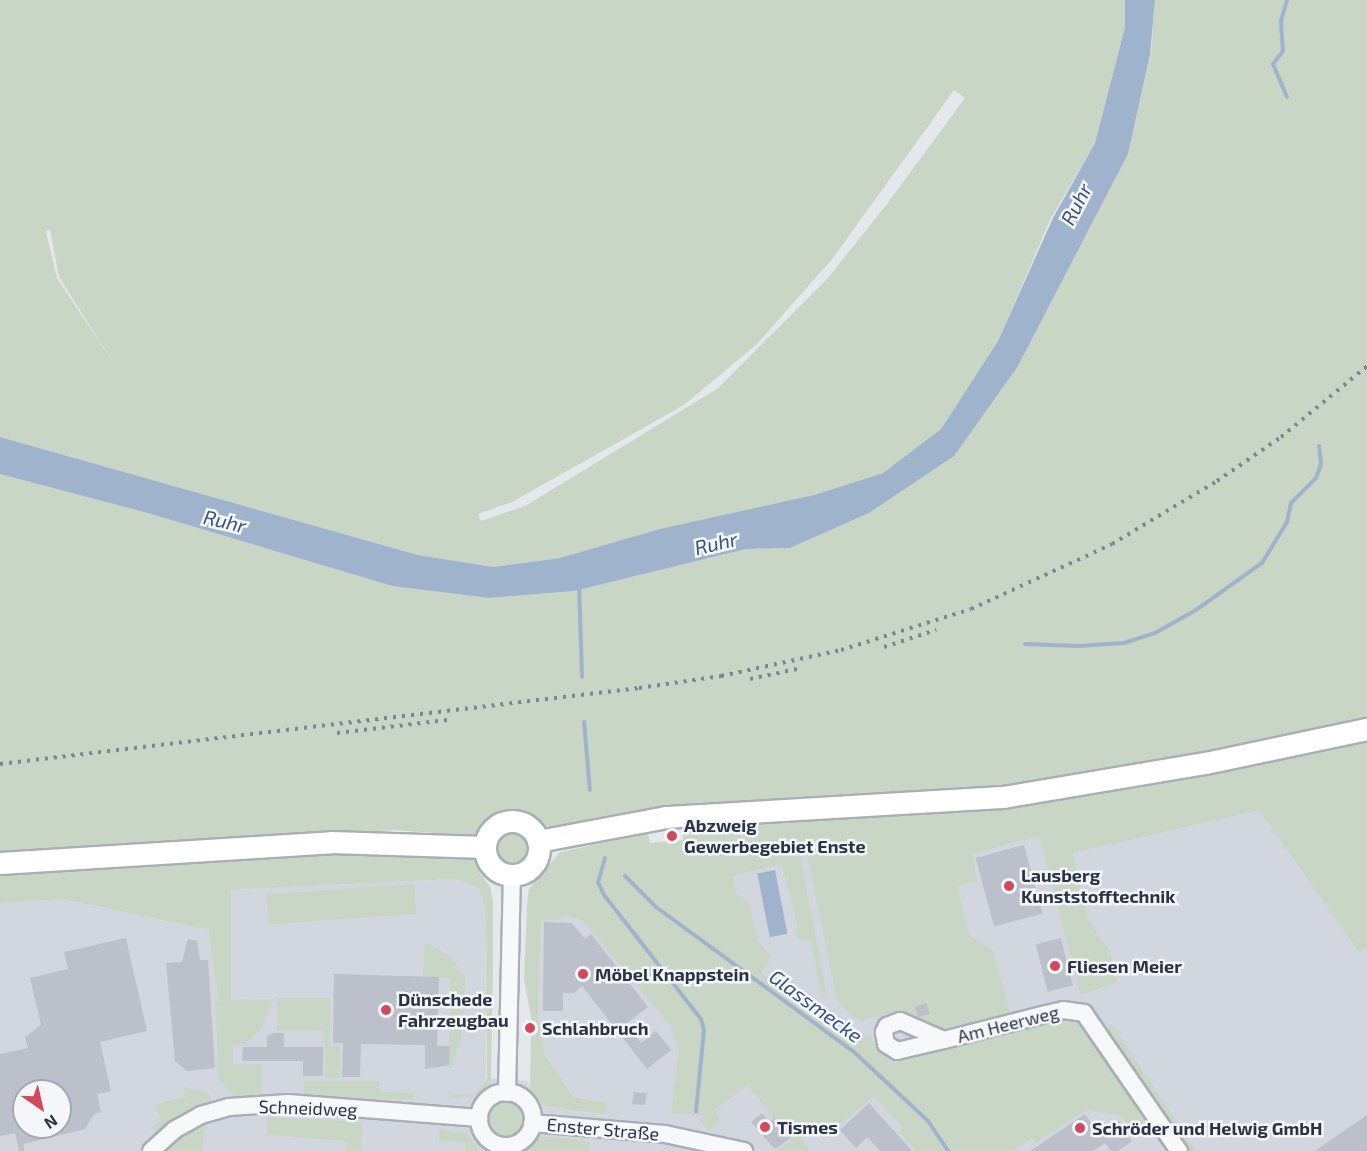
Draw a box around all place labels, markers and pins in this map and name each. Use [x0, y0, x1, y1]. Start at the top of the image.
place label: Abzweig Gewerbegebiet Enste [684, 815, 866, 858]
marker: Abzweig Gewerbegebiet Enste [665, 829, 679, 843]
place label: Lausberg Kunststofftechnik [1021, 865, 1175, 908]
marker: Lausberg Kunststofftechnik [1002, 879, 1016, 893]
place label: Fliesen Meier [1067, 955, 1182, 977]
marker: Fliesen Meier [1048, 959, 1062, 973]
place label: Möbel Knappstein [595, 963, 750, 985]
marker: Möbel Knappstein [576, 967, 590, 981]
place label: Dünschede Fahrzeugbau [398, 989, 509, 1032]
marker: Dünschede Fahrzeugbau [379, 1003, 393, 1017]
place label: Schlahbruch [542, 1017, 649, 1039]
marker: Schlahbruch [523, 1021, 537, 1035]
place label: Tismes [777, 1116, 838, 1138]
place label: Schröder und Helwig GmbH [1092, 1117, 1323, 1139]
marker: Tismes [758, 1120, 772, 1134]
marker: Schröder und Helwig GmbH [1073, 1121, 1087, 1135]

